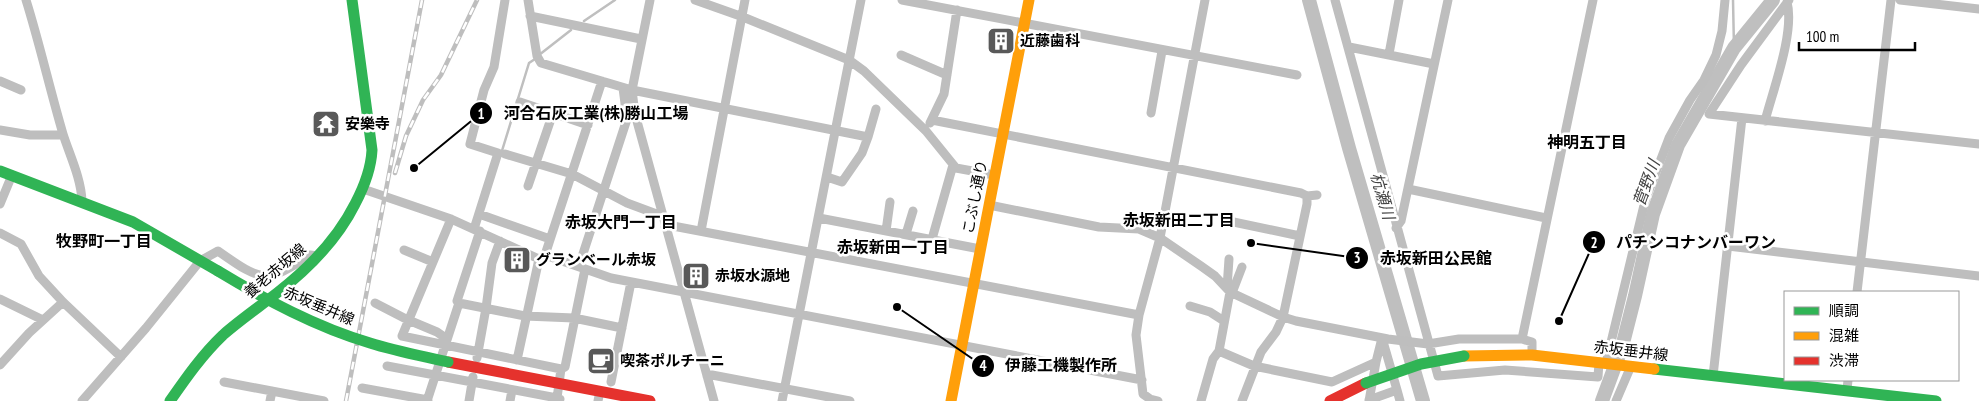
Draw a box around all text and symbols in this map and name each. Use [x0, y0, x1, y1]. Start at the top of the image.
scale bar [1799, 20, 1915, 52]
building icon: 近藤歯科 [986, 26, 1016, 56]
text: 100 m [1806, 27, 1839, 46]
place label: 近藤歯科 [1020, 31, 1080, 50]
callout: 河合石灰工業(株)勝山工場 [468, 98, 698, 129]
text: 河合石灰工業(株)勝山工場 [504, 103, 688, 123]
text: 1 [477, 104, 485, 123]
temple icon: 安樂寺 [311, 109, 341, 139]
place label: 安樂寺 [345, 114, 390, 133]
district label: 神明五丁目 [1547, 132, 1627, 152]
water label: 菅野川 [1628, 155, 1664, 209]
street label: こぶし通り [958, 158, 991, 236]
water label: 杭瀬川 [1367, 170, 1400, 224]
district label: 赤坂新田二丁目 [1123, 210, 1235, 230]
district label: 赤坂大門一丁目 [565, 212, 677, 232]
callout: パチンコナンバーワン [1581, 227, 1786, 258]
district label: 牧野町一丁目 [56, 231, 152, 251]
text: パチンコナンバーワン [1616, 232, 1776, 252]
text: 2 [1590, 233, 1598, 252]
district label: 赤坂新田一丁目 [837, 237, 949, 257]
street label: 養老赤坂線 [240, 239, 310, 302]
callout: 赤坂新田公民館 [1345, 243, 1502, 274]
building icon: グランベール赤坂 [502, 245, 532, 275]
text: 3 [1353, 248, 1361, 267]
text: 赤坂新田公民館 [1380, 248, 1492, 268]
place label: グランベール赤坂 [536, 250, 656, 269]
building icon: 赤坂水源地 [681, 261, 711, 291]
place label: 赤坂水源地 [715, 266, 790, 285]
street label: 赤坂垂井線 [281, 282, 357, 329]
legend [1784, 291, 1959, 381]
text: 順調 [1829, 301, 1859, 320]
text: 混雑 [1829, 326, 1859, 345]
street label: 赤坂垂井線 [1593, 337, 1669, 365]
cafe icon: 喫茶ポルチーニ [586, 346, 616, 376]
callout: 伊藤工機製作所 [970, 350, 1127, 381]
place label: 喫茶ポルチーニ [620, 351, 725, 370]
text: 渋滞 [1829, 351, 1859, 370]
text: 伊藤工機製作所 [1004, 355, 1117, 375]
text: 4 [979, 356, 987, 375]

